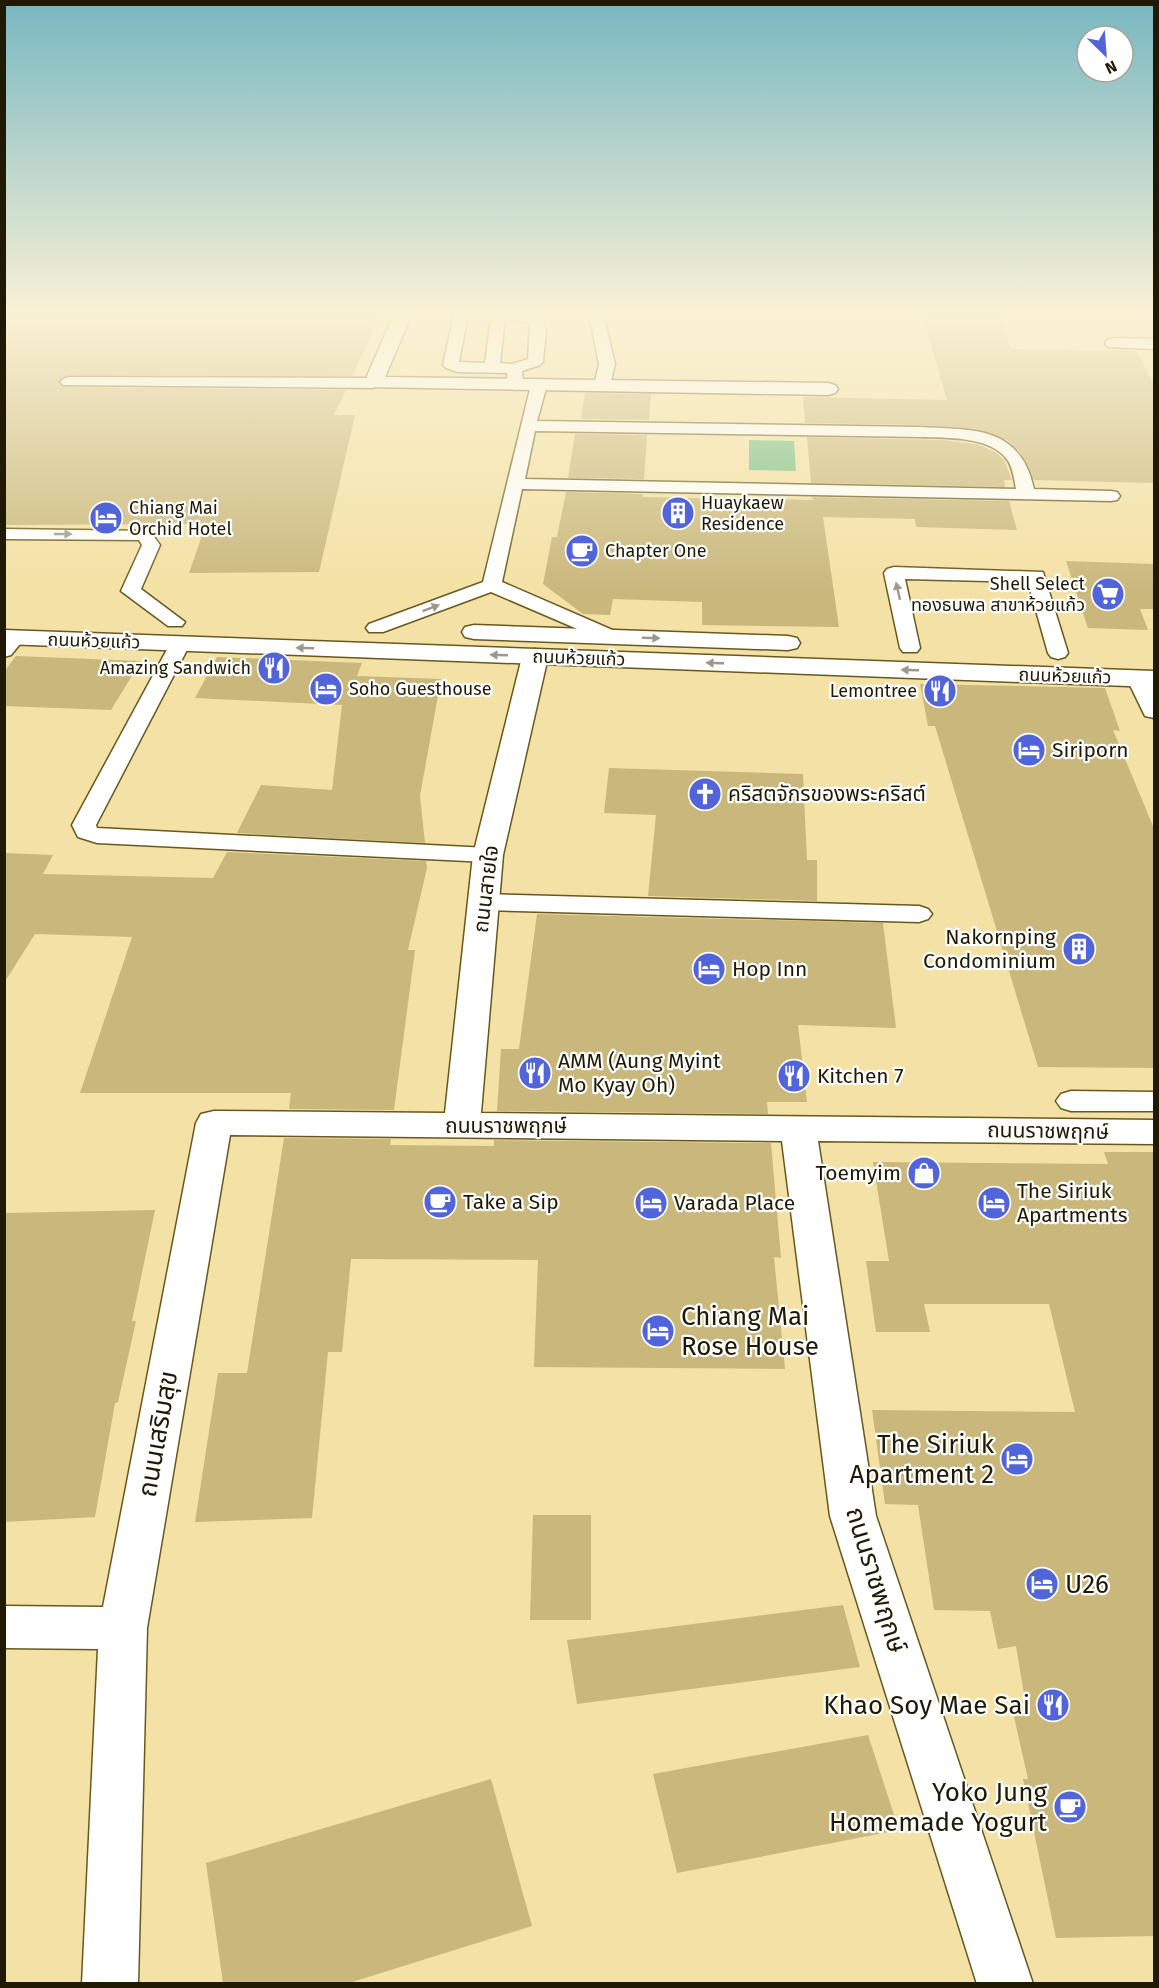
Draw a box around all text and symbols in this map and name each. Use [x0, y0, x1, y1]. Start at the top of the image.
north arrow [1075, 24, 1135, 84]
text: N [1102, 56, 1120, 78]
place label: Huaykaew Residence [701, 492, 784, 535]
building icon: Huaykaew Residence [660, 495, 696, 531]
place label: Chiang Mai Orchid Hotel [129, 497, 232, 540]
hotel icon: Chiang Mai Orchid Hotel [88, 500, 124, 536]
one-way arrow [53, 529, 72, 539]
cafe icon: Chapter One [564, 533, 600, 569]
place label: Chapter One [605, 540, 707, 562]
place label: Shell Select ทองธนพล สาขาห้วยแก้ว [911, 573, 1086, 616]
supermarket icon: Shell Select ทองธนพล สาขาห้วยแก้ว [1090, 576, 1126, 612]
one-way arrow [893, 581, 902, 600]
one-way arrow [422, 602, 440, 612]
street label: ถนนห้วยแก้ว [47, 628, 141, 654]
one-way arrow [641, 633, 660, 642]
one-way arrow [295, 644, 314, 653]
street label: ถนนห้วยแก้ว [532, 645, 626, 671]
restaurant icon: Amazing Sandwich [256, 650, 292, 686]
one-way arrow [490, 651, 509, 660]
place label: Amazing Sandwich [100, 657, 251, 679]
one-way arrow [706, 659, 725, 668]
street label: ถนนห้วยแก้ว [1018, 663, 1112, 689]
one-way arrow [901, 666, 920, 675]
hotel icon: Soho Guesthouse [308, 671, 344, 707]
restaurant icon: Lemontree [922, 673, 958, 709]
place label: Soho Guesthouse [349, 678, 491, 700]
place label: Lemontree [830, 680, 917, 702]
hotel icon: Siriporn [1011, 732, 1047, 768]
place label: Siriporn [1052, 737, 1129, 763]
church icon: คริสตจักรของพระคริสต์ [687, 776, 723, 812]
place label: คริสตจักรของพระคริสต์ [728, 781, 926, 807]
street label: ถนนสายใจ [468, 844, 504, 934]
place label: Nakornping Condominium [923, 924, 1056, 974]
building icon: Nakornping Condominium [1061, 931, 1097, 967]
hotel icon: Hop Inn [691, 951, 727, 987]
place label: Hop Inn [732, 956, 807, 982]
place label: AMM (Aung Myint Mo Kyay Oh) [558, 1048, 721, 1098]
restaurant icon: AMM (Aung Myint Mo Kyay Oh) [517, 1055, 553, 1091]
restaurant icon: Kitchen 7 [776, 1058, 812, 1094]
place label: Kitchen 7 [817, 1063, 904, 1089]
street label: ถนนราชพฤกษ์ [445, 1113, 567, 1139]
street label: ถนนราชพฤกษ์ [987, 1117, 1109, 1145]
shop icon: Toemyim [906, 1155, 942, 1191]
place label: Toemyim [815, 1160, 901, 1186]
place label: The Siriuk Apartments [1017, 1178, 1128, 1228]
cafe icon: Take a Sip [422, 1184, 458, 1220]
hotel icon: Varada Place [633, 1185, 669, 1221]
hotel icon: The Siriuk Apartments [976, 1185, 1012, 1221]
place label: Take a Sip [463, 1189, 559, 1215]
place label: Varada Place [674, 1190, 795, 1216]
place label: Chiang Mai Rose House [681, 1301, 819, 1362]
hotel icon: Chiang Mai Rose House [640, 1313, 676, 1349]
street label: ถนนเสริมสุข [132, 1368, 184, 1500]
place label: The Siriuk Apartment 2 [850, 1429, 995, 1490]
hotel icon: The Siriuk Apartment 2 [999, 1441, 1035, 1477]
street label: ถนนราชพฤกษ์ [839, 1503, 913, 1657]
hotel icon: U26 [1024, 1566, 1060, 1602]
place label: U26 [1065, 1569, 1109, 1600]
restaurant icon: Khao Soy Mae Sai [1035, 1687, 1071, 1723]
place label: Khao Soy Mae Sai [823, 1690, 1030, 1721]
place label: Yoko Jung Homemade Yogurt [829, 1777, 1048, 1838]
cafe icon: Yoko Jung Homemade Yogurt [1052, 1789, 1088, 1825]

